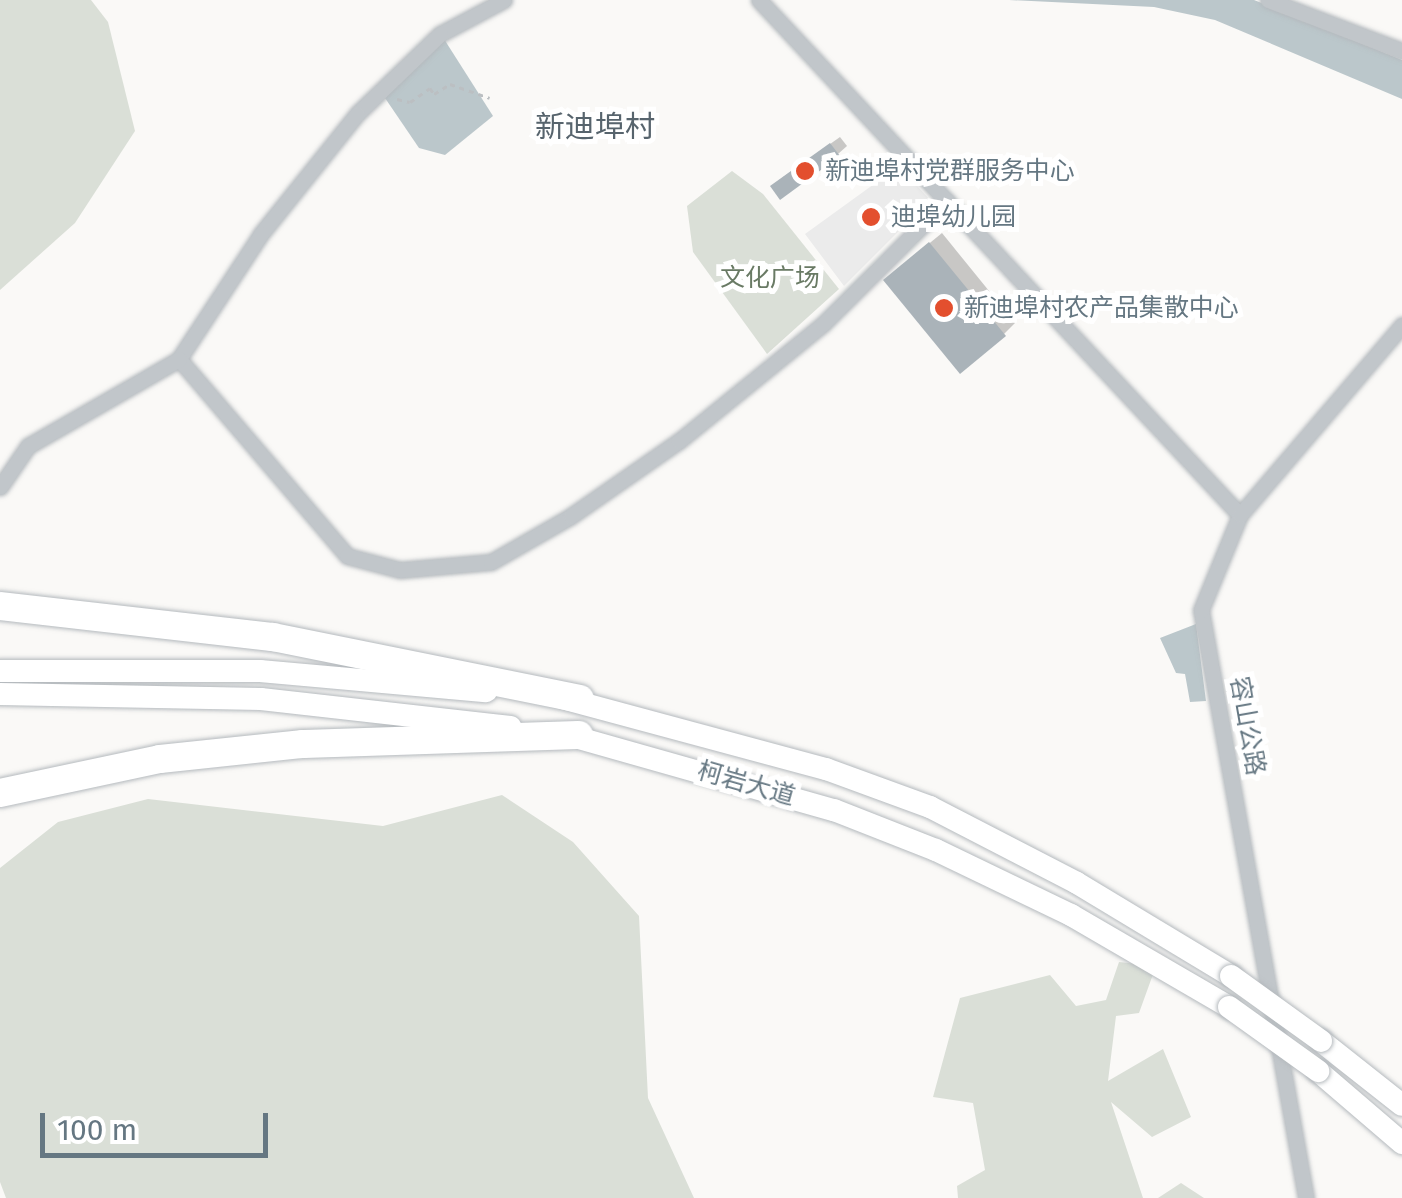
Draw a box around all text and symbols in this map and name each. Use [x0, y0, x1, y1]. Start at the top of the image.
district label: 新迪埠村 [535, 109, 655, 145]
place label: 新迪埠村党群服务中心 [825, 156, 1075, 186]
marker: 新迪埠村党群服务中心 [794, 160, 816, 182]
place label: 迪埠幼儿园 [891, 202, 1016, 232]
marker: 迪埠幼儿园 [860, 206, 882, 228]
park label: 文化广场 [720, 263, 820, 293]
place label: 新迪埠村农产品集散中心 [964, 293, 1239, 323]
marker: 新迪埠村农产品集散中心 [933, 297, 955, 319]
street label: 容山公路 [1224, 674, 1270, 778]
street label: 柯岩大道 [694, 756, 798, 812]
scale bar [45, 1093, 272, 1155]
text: 100 m [57, 1112, 137, 1148]

